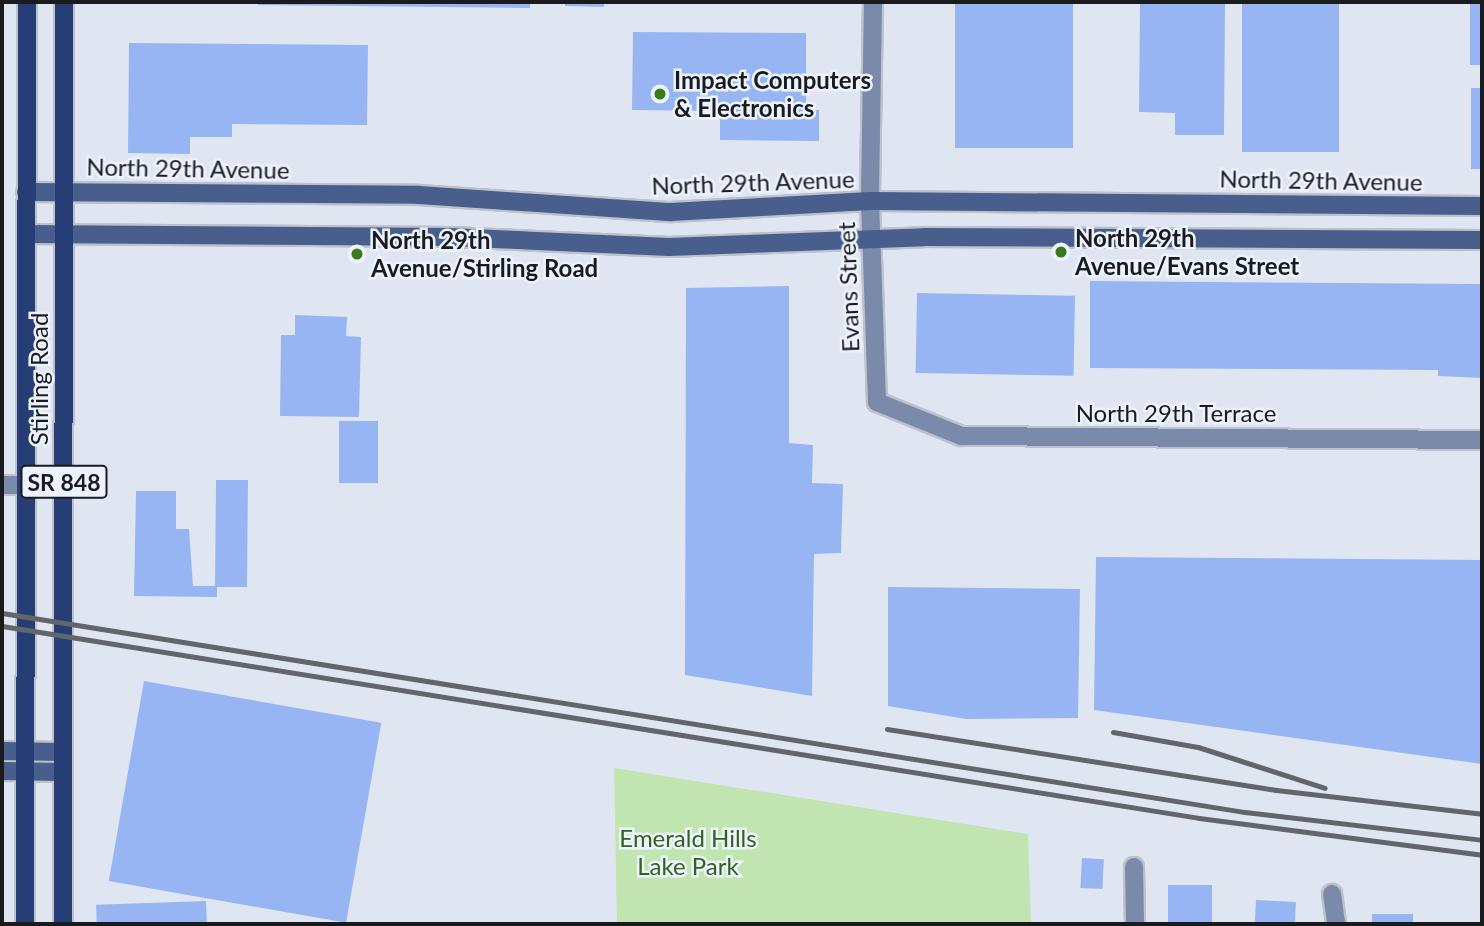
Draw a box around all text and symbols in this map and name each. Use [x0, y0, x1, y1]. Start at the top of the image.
place label: Impact Computers & Electronics [674, 66, 871, 122]
marker: Impact Computers & Electronics [652, 86, 668, 102]
street label: North 29th Avenue [86, 152, 290, 184]
street label: North 29th Avenue [651, 164, 855, 200]
street label: North 29th Avenue [1219, 164, 1423, 196]
street label: Evans Street [831, 221, 865, 353]
place label: North 29th Avenue/Evans Street [1075, 224, 1299, 280]
place label: North 29th Avenue/Stirling Road [371, 226, 598, 282]
marker: North 29th Avenue/Evans Street [1053, 244, 1069, 260]
marker: North 29th Avenue/Stirling Road [349, 246, 365, 262]
street label: Stirling Road [25, 313, 53, 445]
street label: North 29th Terrace [1075, 399, 1277, 427]
road number: SR 848 [20, 462, 108, 502]
park label: Emerald Hills Lake Park [619, 824, 757, 880]

